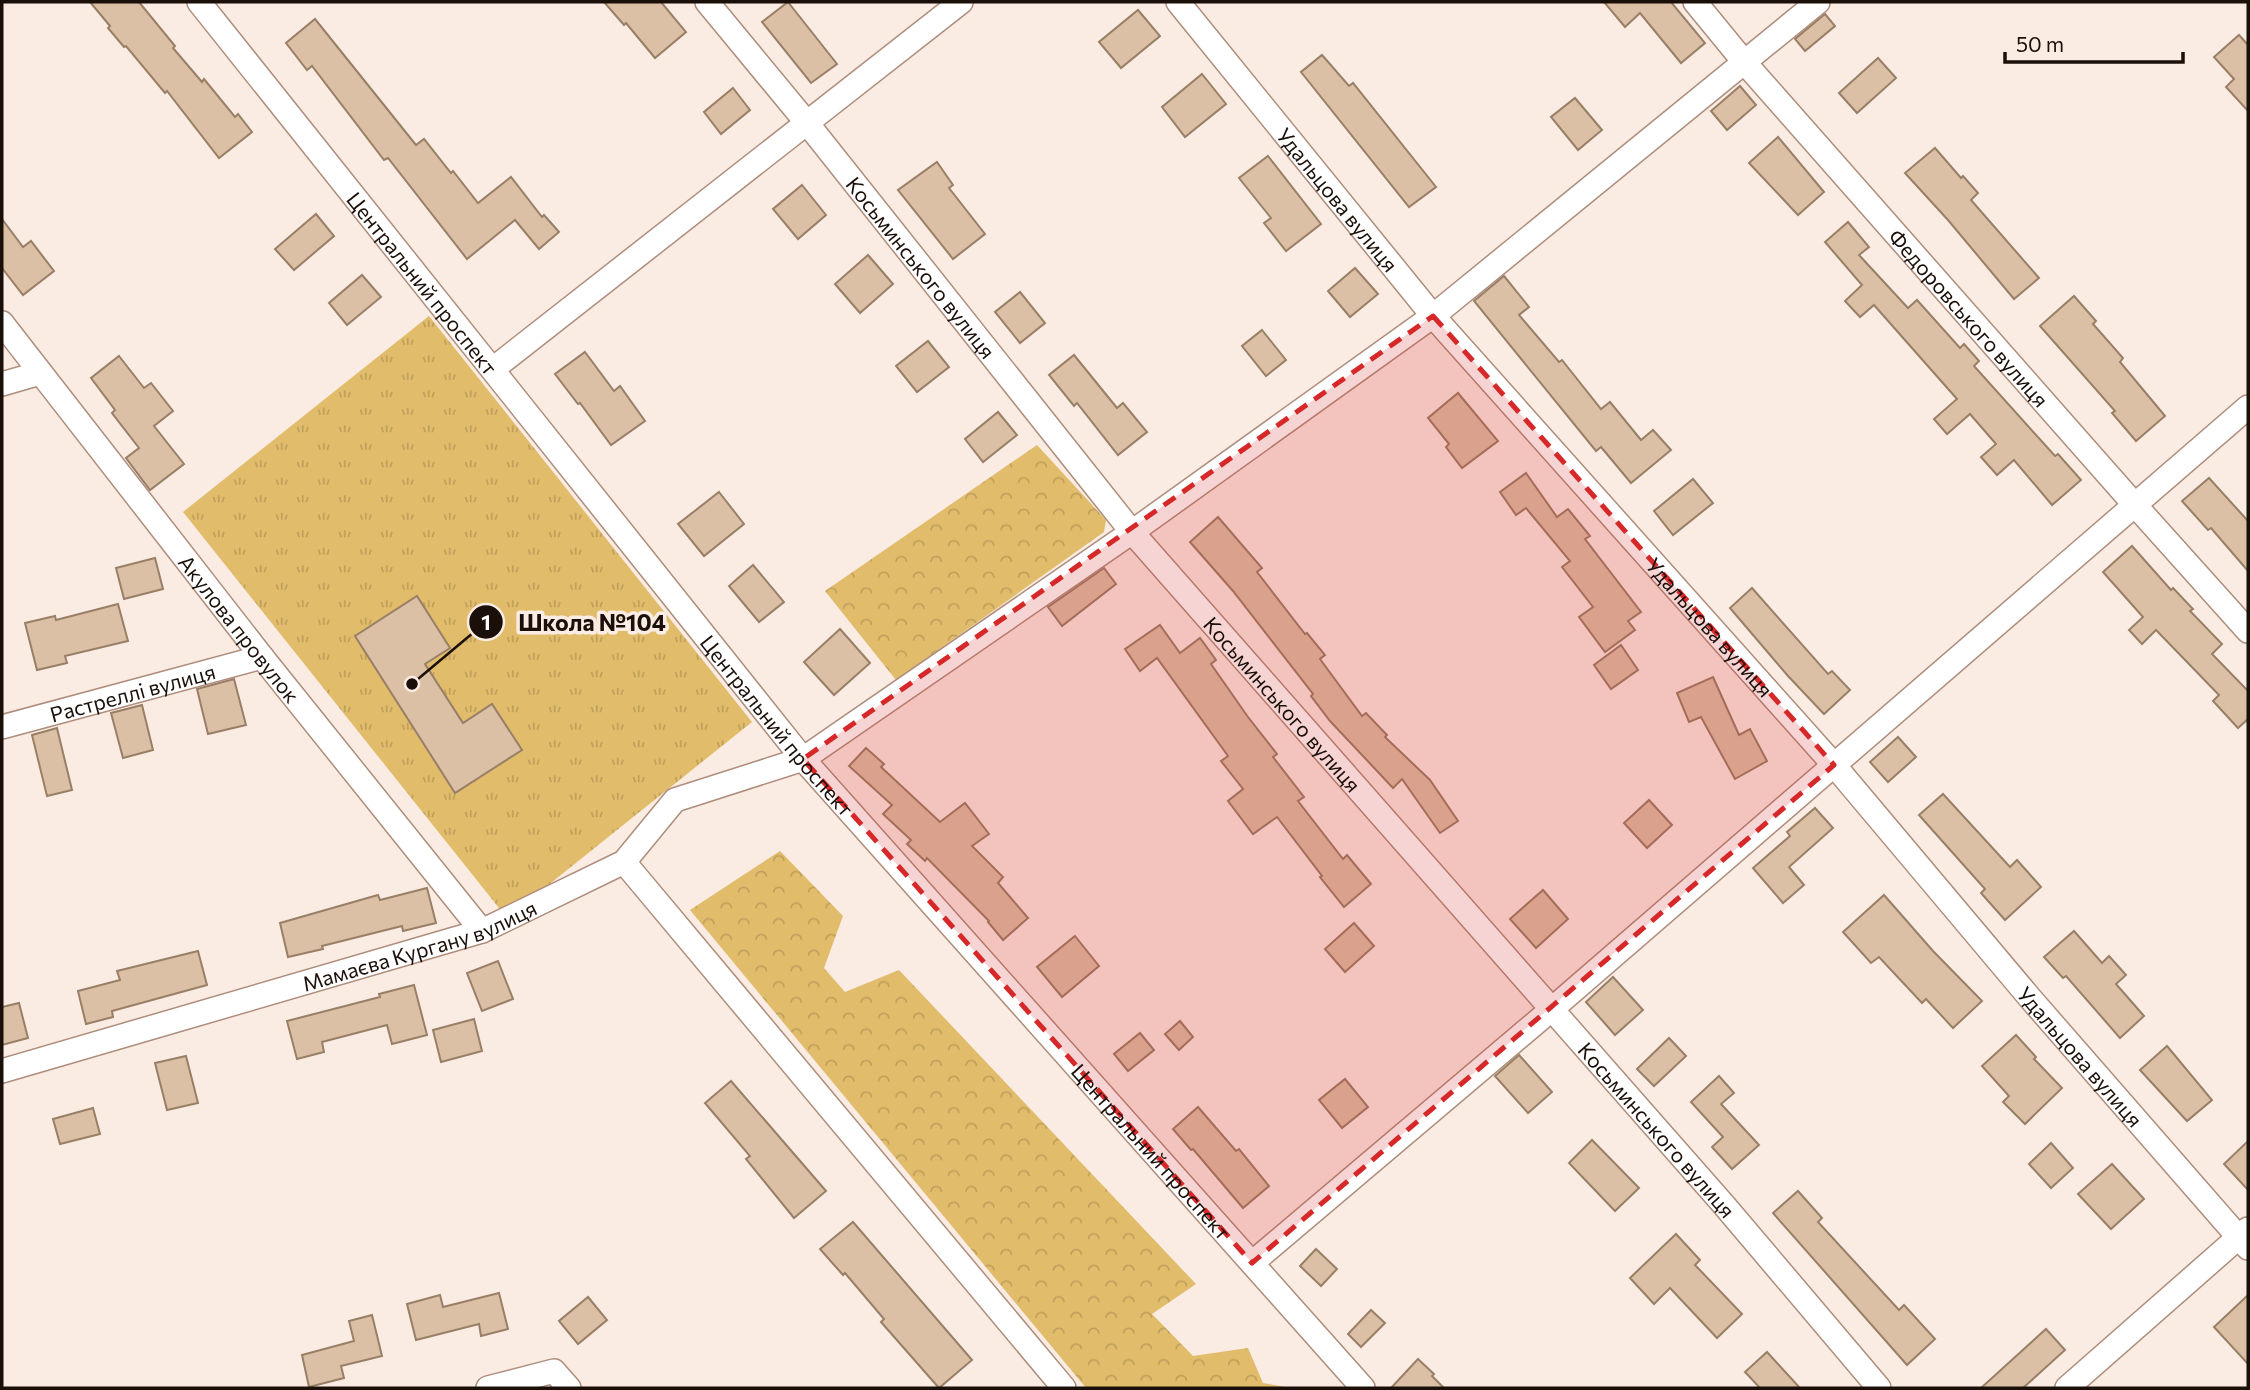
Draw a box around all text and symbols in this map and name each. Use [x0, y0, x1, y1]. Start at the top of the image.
scale bar [2005, 21, 2184, 65]
text: 50 m [2016, 31, 2064, 56]
street label: Удальцова вулиця [1272, 122, 1404, 276]
street label: Косьминського вулиця [842, 171, 1001, 363]
street label: Центральний проспект [342, 186, 503, 379]
street label: Федоровського вулиця [1884, 223, 2054, 411]
street label: Акулова провулок [174, 549, 306, 707]
street label: Удальцова вулиця [1642, 552, 1779, 701]
callout: Школа №104 [469, 600, 679, 644]
text: Школа №104 [518, 608, 666, 636]
text: 1 [481, 609, 491, 634]
street label: Косьминського вулиця [1199, 611, 1367, 796]
street label: Центральний проспект [696, 629, 860, 820]
street label: Растреллі вулиця [47, 658, 218, 726]
street label: Мамаєва Кургану вулиця [299, 894, 540, 995]
street label: Удальцова вулиця [2013, 981, 2148, 1131]
street label: Косьминського вулиця [1574, 1037, 1741, 1222]
street label: Центральний проспект [1067, 1058, 1237, 1244]

